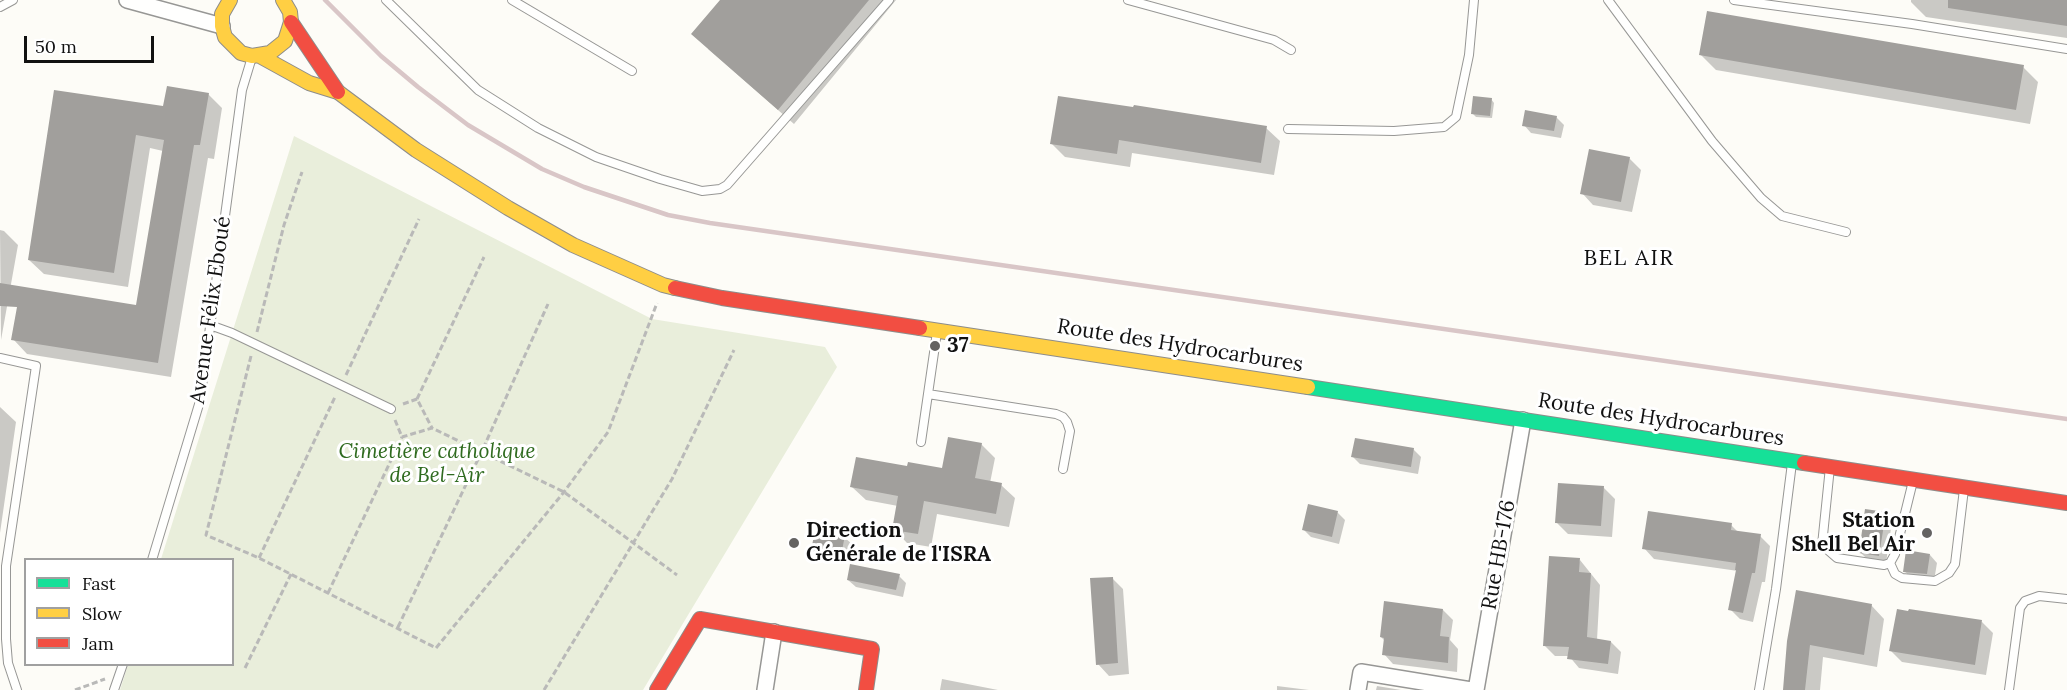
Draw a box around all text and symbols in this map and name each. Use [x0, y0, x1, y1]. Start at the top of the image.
scale bar [27, 24, 158, 62]
text: 50 m [35, 35, 77, 58]
street label: Avenue Félix Eboué [185, 215, 237, 405]
district label: BEL AIR [1583, 246, 1675, 272]
street label: Route des Hydrocarbures [1055, 314, 1305, 378]
place label: 37 [947, 333, 969, 359]
marker: 37 [928, 339, 942, 353]
street label: Route des Hydrocarbures [1536, 388, 1786, 452]
park label: Cimetière catholique de Bel-Air [338, 439, 536, 489]
street label: Rue HB-176 [1477, 498, 1521, 612]
place label: Station Shell Bel Air [1791, 508, 1915, 558]
place label: Direction Générale de l'ISRA [806, 518, 991, 568]
marker: Station Shell Bel Air [1920, 526, 1934, 540]
marker: Direction Générale de l'ISRA [787, 536, 801, 550]
legend [24, 558, 234, 666]
text: Fast [82, 572, 116, 595]
text: Slow [82, 602, 122, 625]
text: Jam [82, 632, 114, 655]

